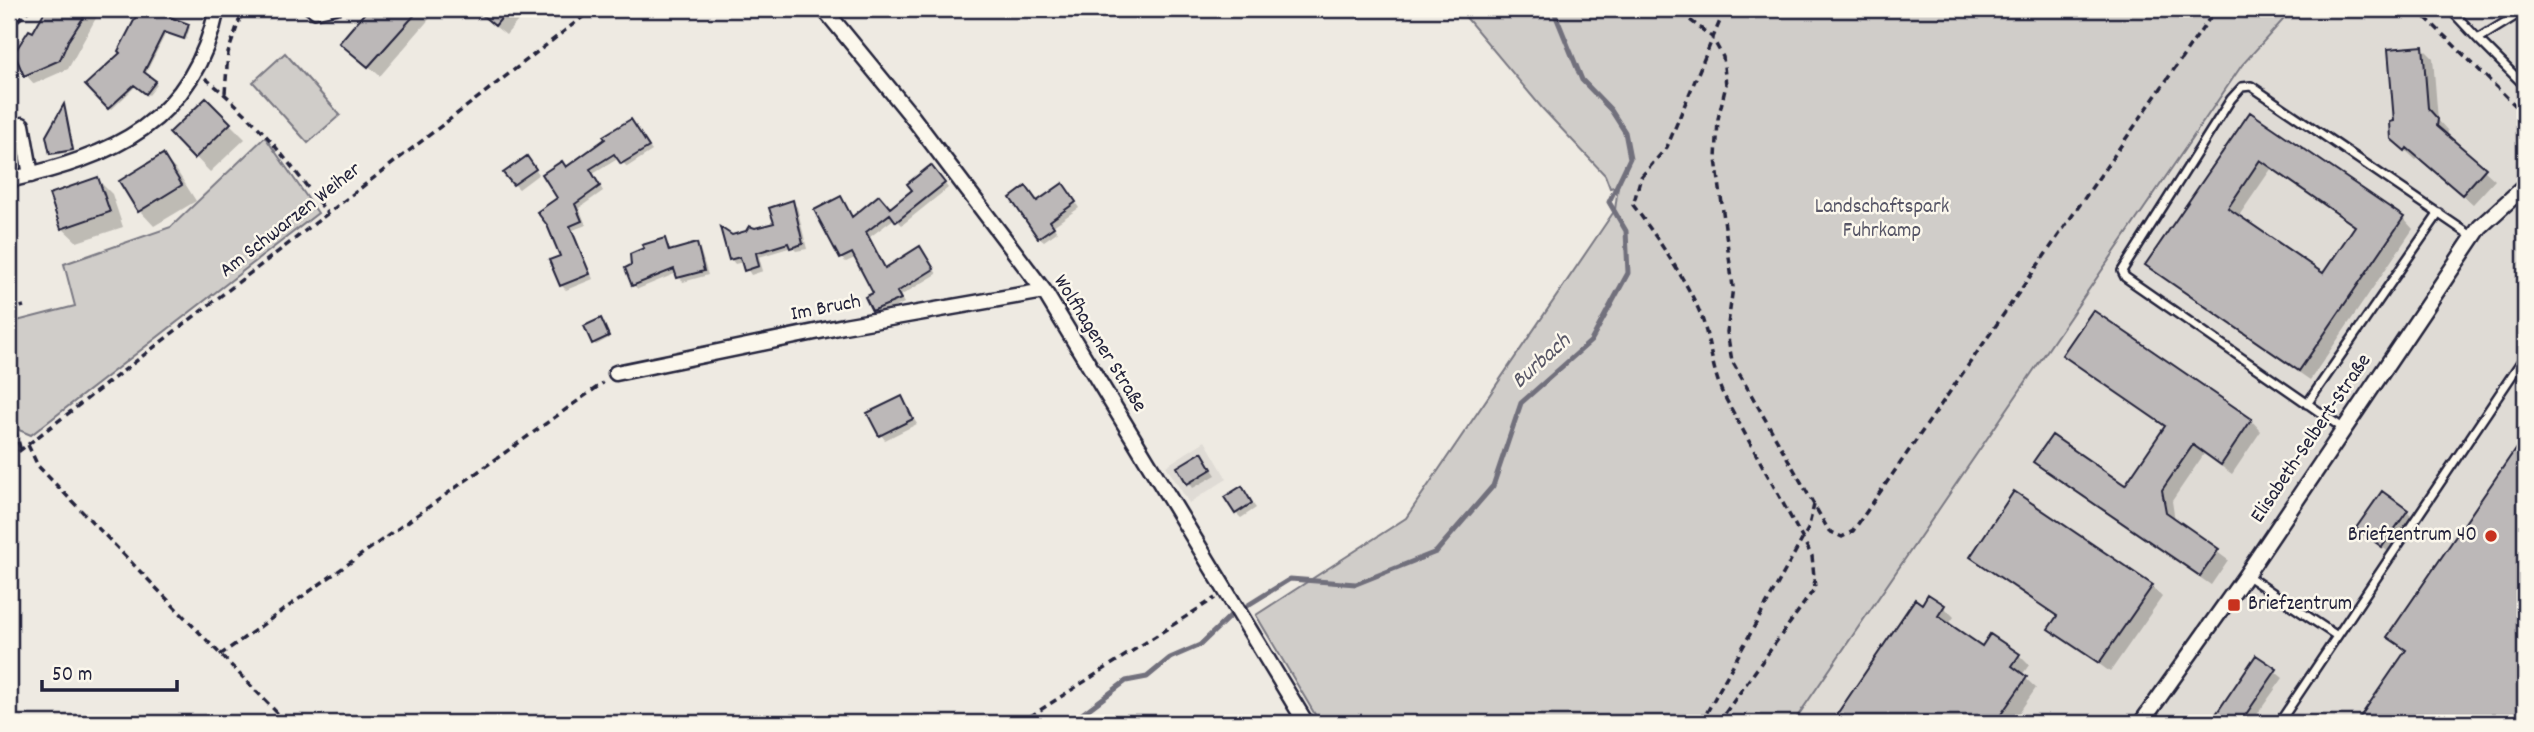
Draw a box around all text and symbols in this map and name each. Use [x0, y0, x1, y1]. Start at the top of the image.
street label: Am Schwarzen Weiher [214, 156, 368, 286]
park label: Landschaftspark Fuhrkamp [1815, 193, 1949, 247]
street label: Wolfhagener Straße [1045, 269, 1153, 419]
street label: Im Bruch [788, 288, 864, 330]
water label: Burbach [1505, 325, 1580, 398]
street label: Elisabeth-Selbert-Straße [2244, 348, 2380, 530]
place label: Briefzentrum 40 [2348, 521, 2477, 551]
marker: Briefzentrum 40 [2483, 528, 2499, 544]
place label: Briefzentrum [2248, 590, 2352, 620]
marker: Briefzentrum [2226, 597, 2242, 613]
scale bar [42, 648, 177, 692]
text: 50 m [52, 661, 92, 691]

